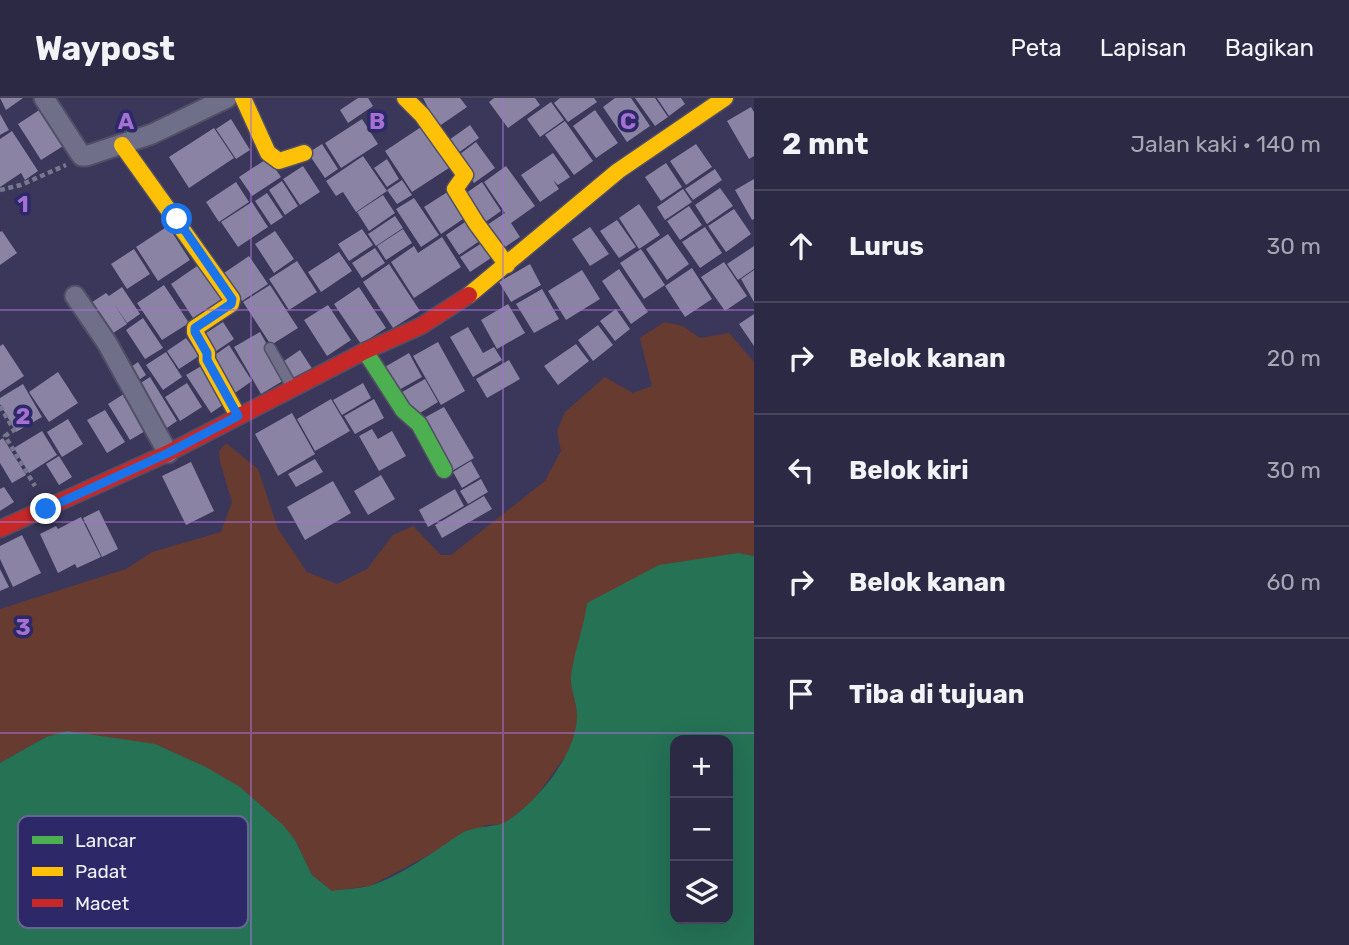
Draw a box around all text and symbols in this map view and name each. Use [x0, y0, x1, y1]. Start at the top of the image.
text: Waypost [35, 29, 175, 68]
text: Peta [1010, 34, 1062, 62]
text: Lapisan [1100, 34, 1187, 62]
text: Bagikan [1225, 34, 1314, 62]
text: A [118, 107, 135, 135]
text: B [369, 107, 385, 135]
text: C [620, 107, 636, 135]
text: 2 mnt [782, 126, 869, 162]
text: Jalan kaki · 140 m [1131, 130, 1321, 158]
text: 1 [17, 190, 29, 218]
route start [161, 203, 192, 234]
icon: ahead [782, 227, 820, 265]
text: Lurus [849, 231, 924, 262]
text: 30 m [1266, 232, 1321, 260]
icon: right [782, 339, 820, 377]
text: Belok kanan [849, 343, 1006, 374]
text: 20 m [1267, 344, 1321, 372]
text: 2 [16, 402, 30, 430]
icon: left [782, 451, 820, 489]
text: Belok kiri [849, 455, 969, 486]
text: 30 m [1266, 456, 1321, 484]
route end [30, 493, 61, 524]
icon: right [782, 563, 820, 601]
text: Belok kanan [849, 567, 1006, 598]
text: 60 m [1266, 568, 1321, 596]
text: 3 [15, 613, 31, 641]
icon: arrive [782, 675, 820, 713]
text: Tiba di tujuan [849, 679, 1024, 710]
map controls [670, 735, 733, 924]
button: + [670, 735, 733, 798]
button: − [670, 798, 733, 861]
legend [18, 816, 248, 928]
text: Lancar [75, 829, 137, 852]
text: Padat [75, 860, 127, 883]
button: layers [670, 861, 733, 924]
text: Macet [75, 892, 130, 915]

